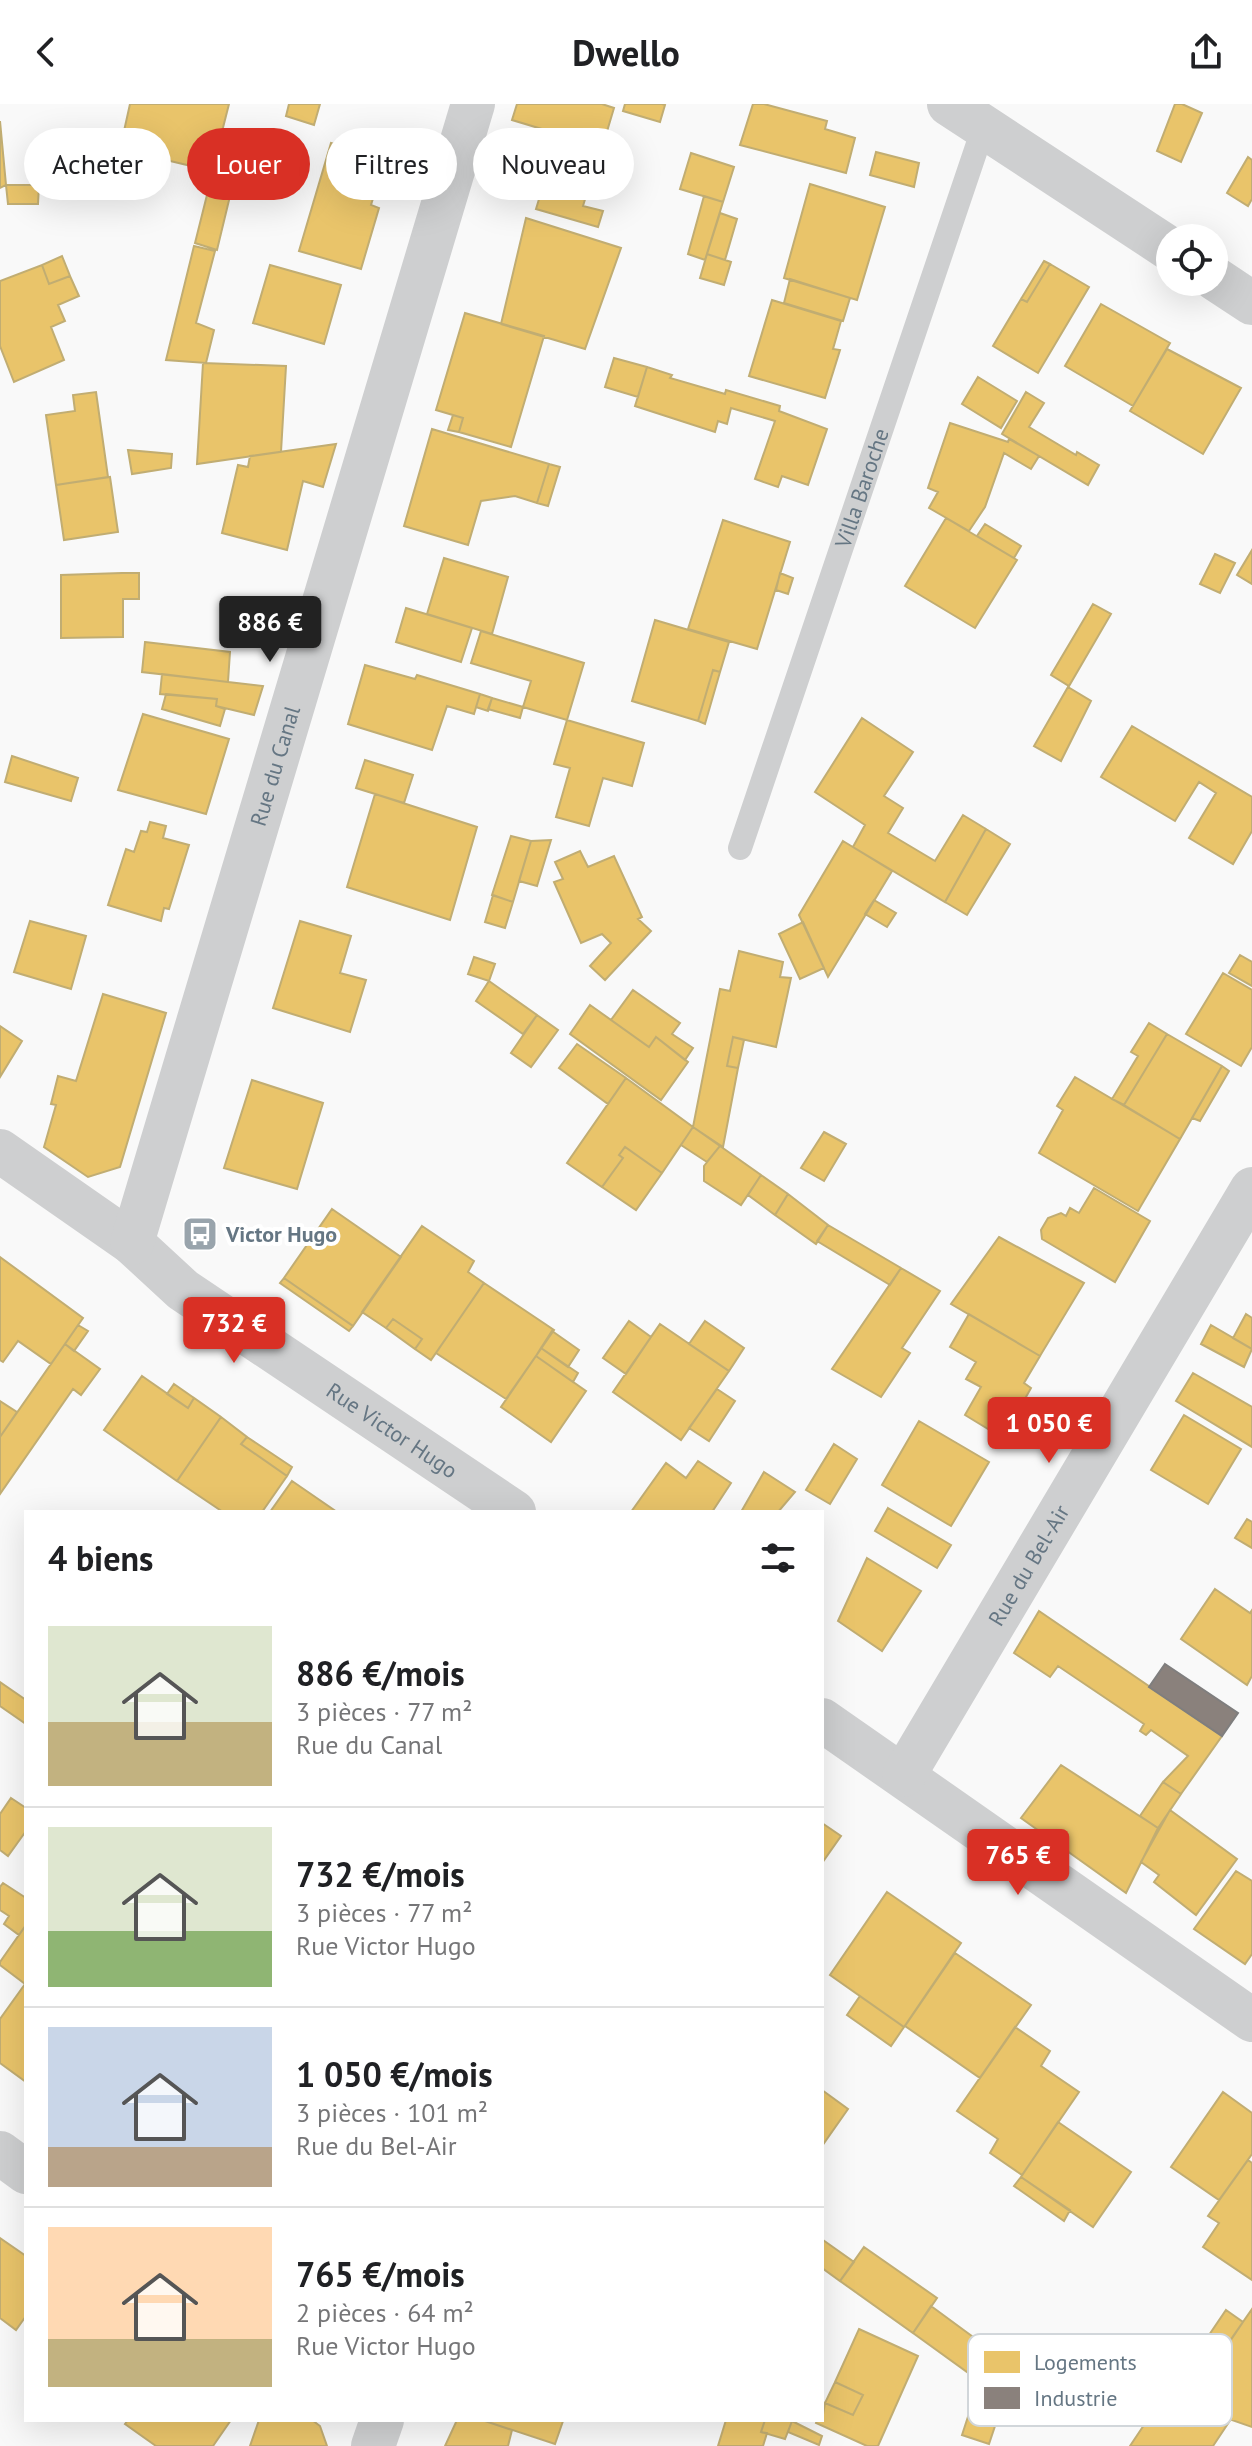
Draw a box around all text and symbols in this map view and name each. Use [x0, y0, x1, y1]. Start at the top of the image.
text: Dwello [572, 29, 680, 76]
icon: back [24, 30, 68, 74]
icon: share [1184, 30, 1228, 74]
chip: Acheter [24, 128, 171, 200]
chip: Louer [187, 128, 310, 200]
chip: Filtres [326, 128, 457, 200]
chip: Nouveau [473, 128, 634, 200]
map controls [1156, 224, 1228, 296]
button: locate [1156, 224, 1228, 296]
street label: Villa Baroche [828, 425, 895, 552]
pin: 886 € [214, 596, 326, 664]
text: 886 € [237, 605, 303, 638]
street label: Rue du Canal [244, 702, 306, 829]
bus stop icon: Victor Hugo [181, 1215, 219, 1253]
place label: Victor Hugo [225, 1220, 337, 1248]
pin: 732 € [178, 1297, 290, 1365]
text: 732 € [201, 1306, 267, 1339]
street label: Rue Victor Hugo [321, 1376, 463, 1484]
pin: 1 050 € [975, 1397, 1123, 1465]
text: 1 050 € [1006, 1406, 1092, 1439]
street label: Rue du Bel-Air [982, 1499, 1076, 1631]
text: 4 biens [48, 1536, 153, 1580]
icon: filters [756, 1536, 800, 1580]
text: 886 €/mois [296, 1651, 465, 1695]
icon: home [112, 1658, 208, 1754]
text: 3 pièces · 77 m² [296, 1695, 472, 1728]
text: Rue du Canal [296, 1728, 442, 1761]
pin: 765 € [962, 1829, 1074, 1897]
text: 765 € [985, 1838, 1051, 1871]
text: 732 €/mois [296, 1852, 465, 1896]
icon: home [112, 1859, 208, 1955]
text: 3 pièces · 77 m² [296, 1896, 472, 1929]
text: Rue Victor Hugo [296, 1929, 476, 1962]
text: 1 050 €/mois [296, 2052, 493, 2096]
icon: home [112, 2059, 208, 2155]
text: 3 pièces · 101 m² [296, 2096, 488, 2129]
text: Rue du Bel-Air [296, 2129, 457, 2162]
text: 765 €/mois [296, 2252, 465, 2296]
icon: home [112, 2259, 208, 2355]
text: 2 pièces · 64 m² [296, 2296, 474, 2329]
text: Rue Victor Hugo [296, 2329, 476, 2362]
legend [968, 2334, 1232, 2426]
text: Logements [1034, 2348, 1137, 2376]
text: Industrie [1034, 2384, 1117, 2412]

